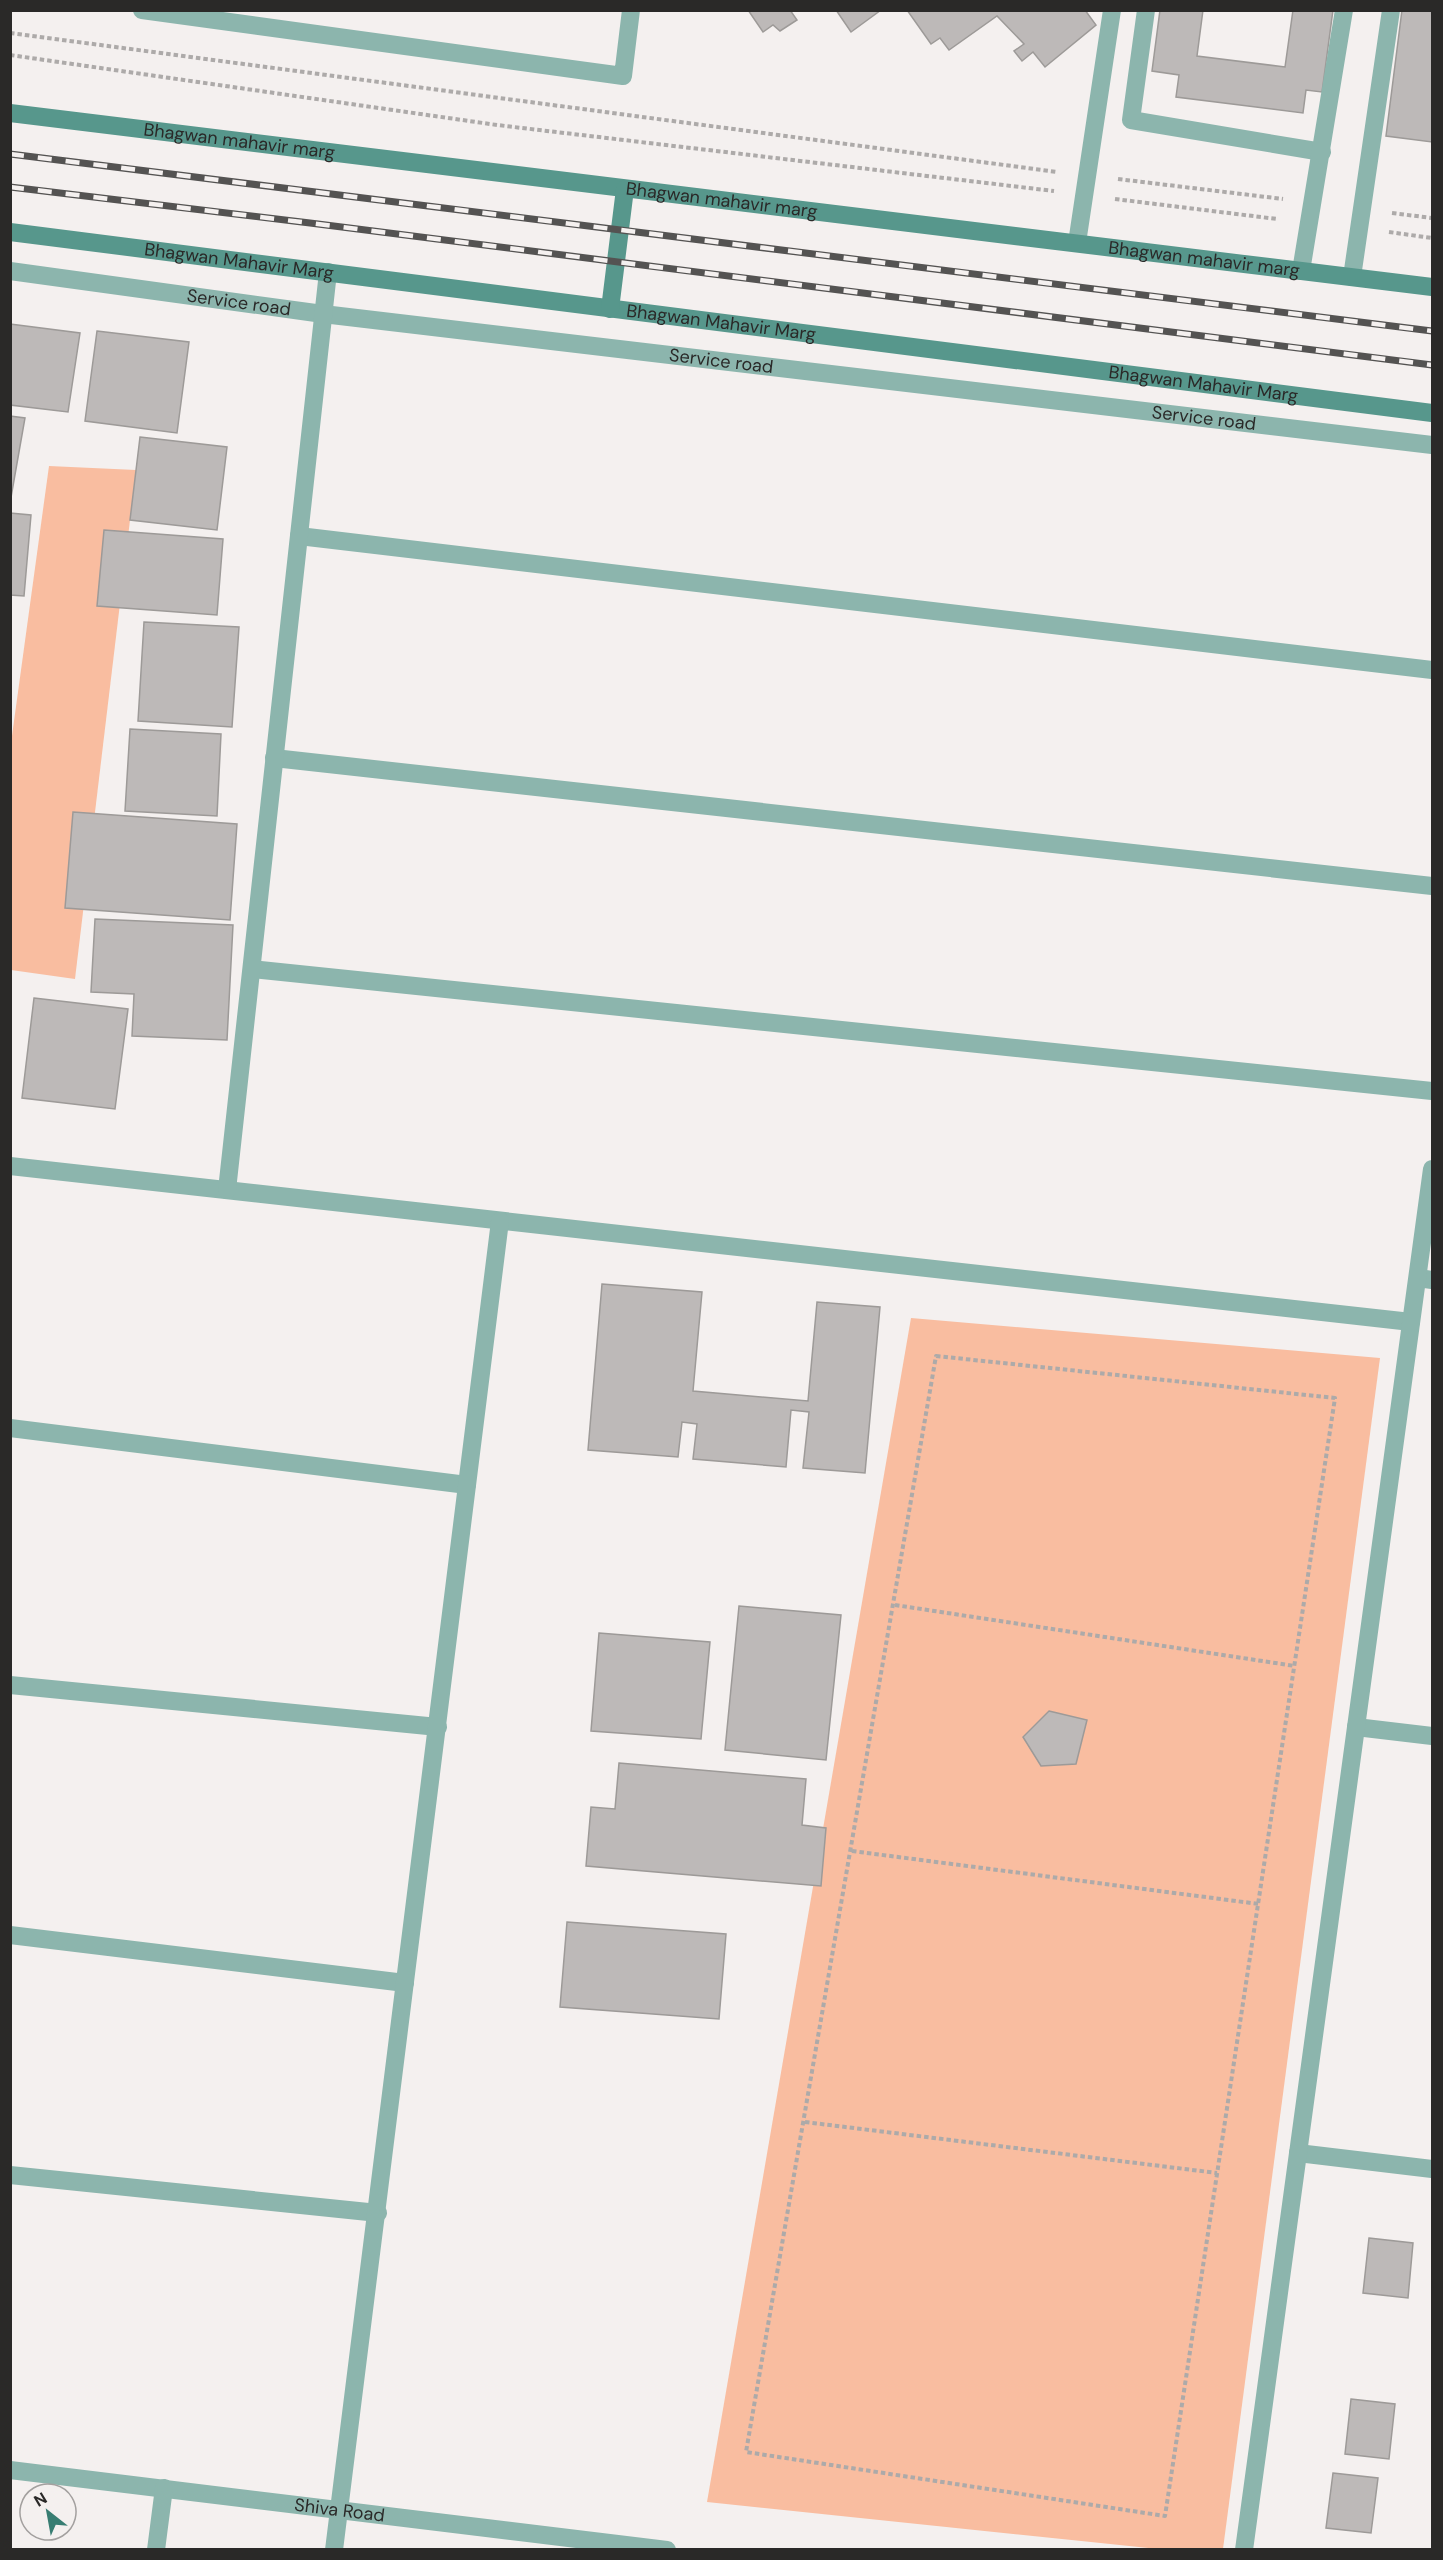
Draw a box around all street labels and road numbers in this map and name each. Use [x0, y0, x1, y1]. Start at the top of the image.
street label: Bhagwan mahavir marg [142, 117, 336, 165]
street label: Bhagwan mahavir marg [625, 176, 819, 224]
street label: Bhagwan mahavir marg [1107, 235, 1301, 283]
street label: Bhagwan Mahavir Marg [143, 237, 335, 285]
street label: Service road [185, 283, 292, 321]
street label: Bhagwan Mahavir Marg [625, 299, 817, 346]
street label: Service road [668, 343, 775, 379]
street label: Bhagwan Mahavir Marg [1107, 360, 1300, 408]
street label: Service road [1151, 400, 1257, 436]
street label: Shiva Road [293, 2493, 386, 2528]

